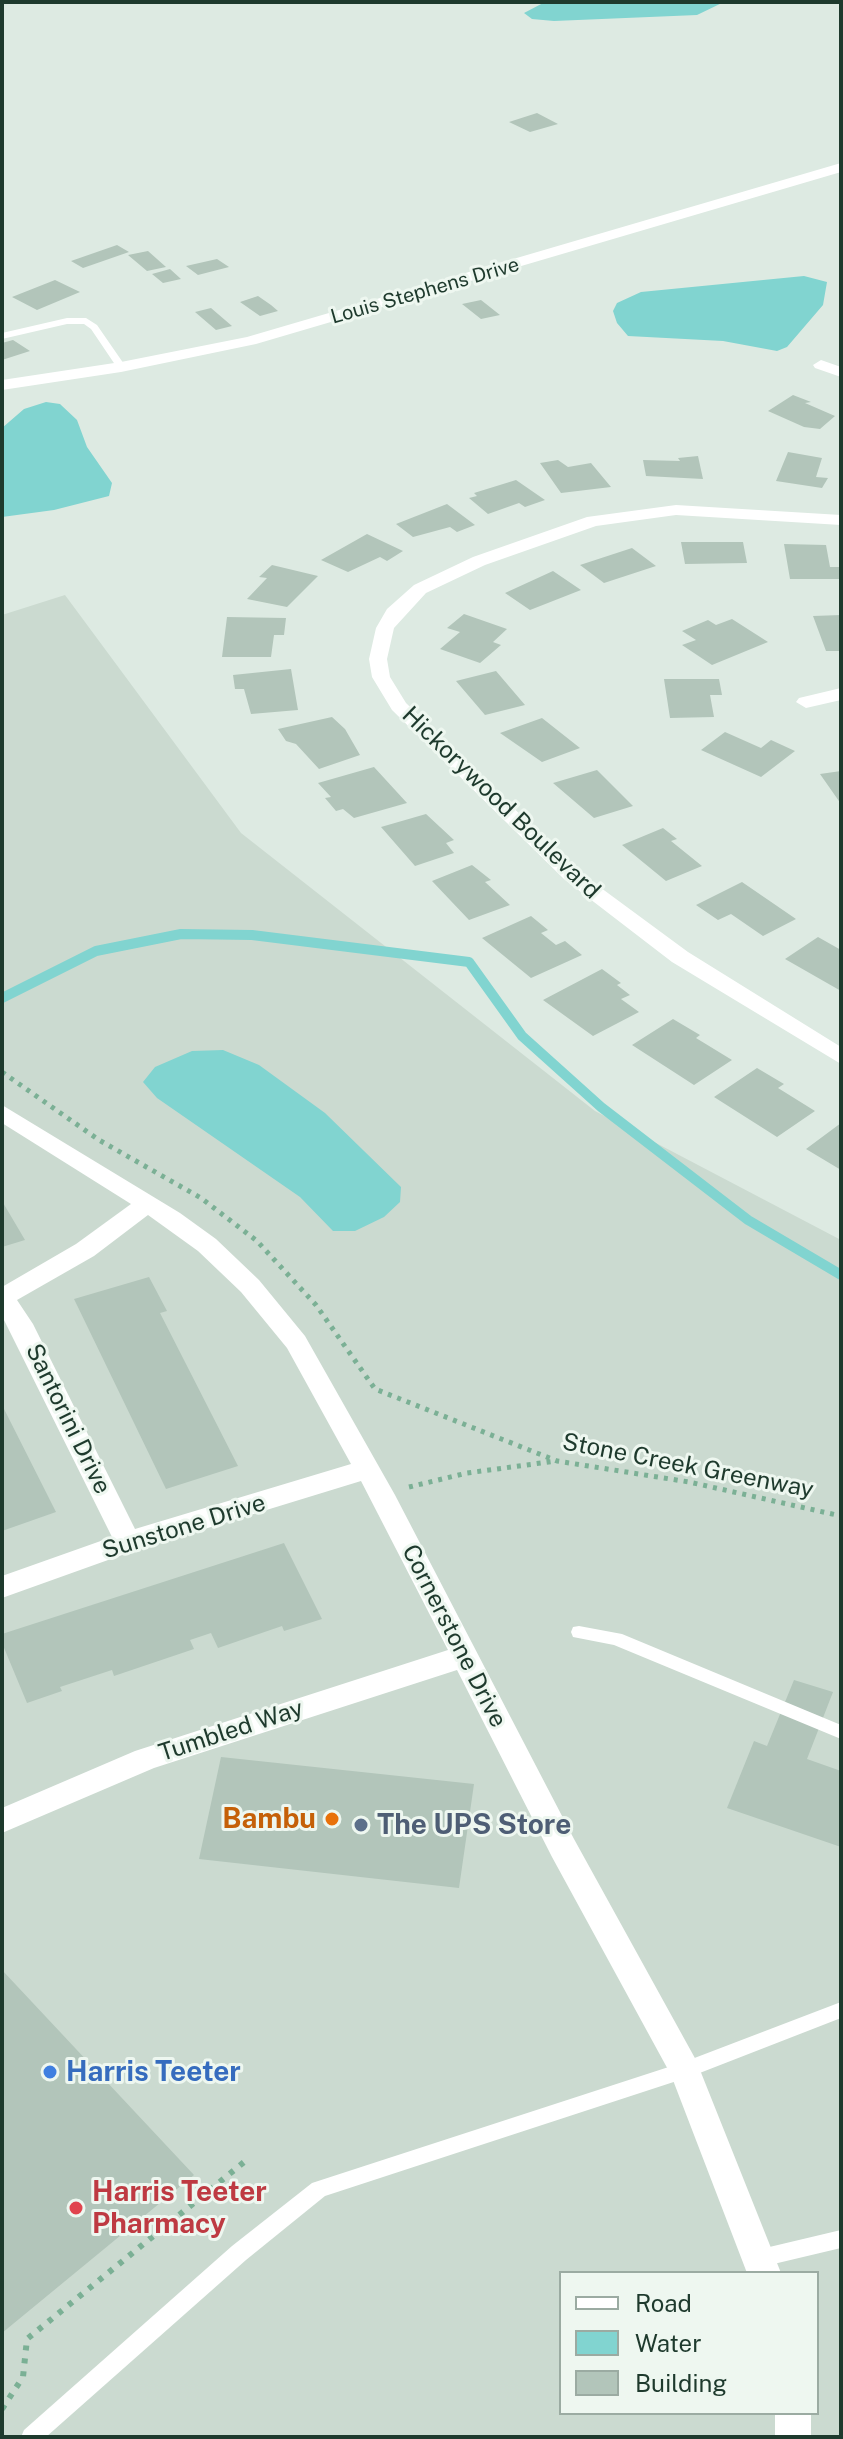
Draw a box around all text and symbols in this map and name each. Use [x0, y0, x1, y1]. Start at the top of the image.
street label: Louis Stephens Drive [328, 253, 522, 329]
street label: Hickorywood Boulevard [396, 701, 606, 905]
street label: Santorini Drive [19, 1339, 117, 1499]
street label: Stone Creek Greenway [560, 1428, 816, 1504]
street label: Sunstone Drive [99, 1489, 269, 1565]
street label: Cornerstone Drive [395, 1540, 513, 1732]
street label: Tumbled Way [155, 1694, 307, 1768]
place label: Bambu [222, 1802, 316, 1836]
place label: The UPS Store [377, 1808, 572, 1842]
marker: Bambu [323, 1810, 341, 1828]
marker: The UPS Store [352, 1816, 370, 1834]
place label: Harris Teeter [66, 2055, 241, 2089]
marker: Harris Teeter [41, 2063, 59, 2081]
place label: Harris Teeter Pharmacy [92, 2175, 267, 2241]
marker: Harris Teeter Pharmacy [67, 2199, 85, 2217]
legend [559, 2271, 819, 2415]
text: Road [635, 2289, 692, 2317]
text: Water [635, 2329, 702, 2357]
text: Building [635, 2369, 727, 2397]

